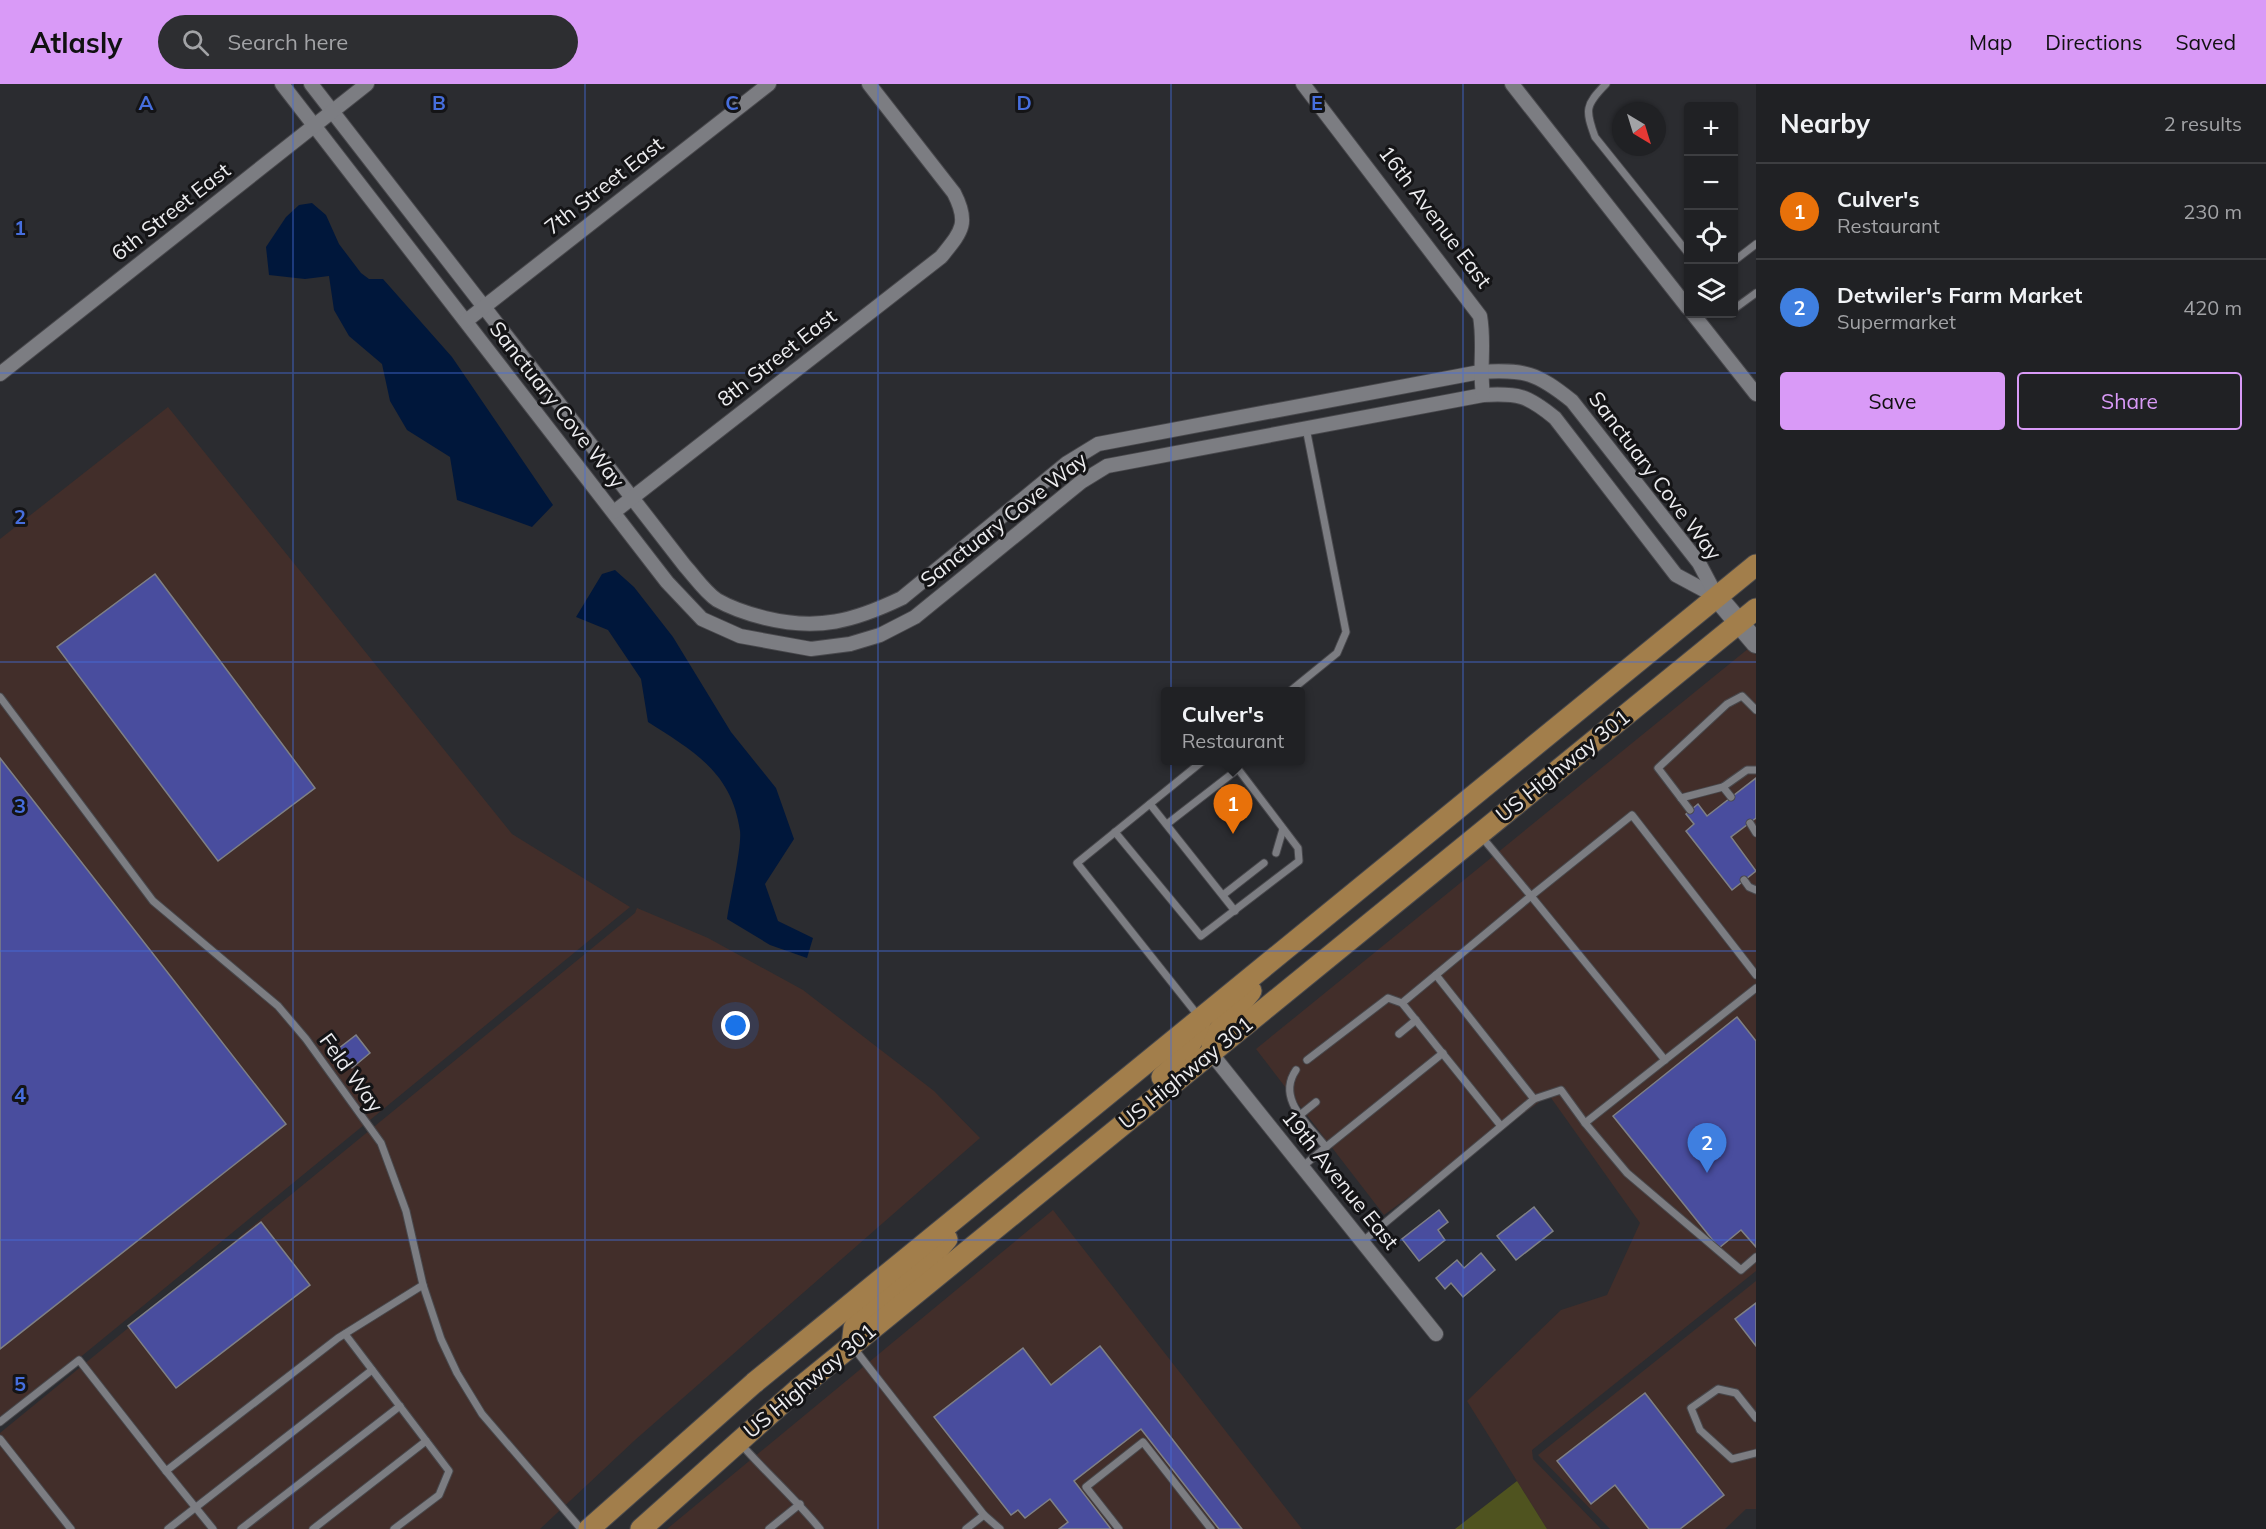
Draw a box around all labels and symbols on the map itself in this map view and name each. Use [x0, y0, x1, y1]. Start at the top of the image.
text: A [139, 90, 154, 115]
text: B [432, 90, 446, 115]
text: C [725, 90, 739, 115]
text: D [1016, 90, 1032, 115]
text: E [1311, 90, 1323, 115]
north arrow [1612, 102, 1666, 156]
street label: 7th Street East [539, 131, 668, 240]
street label: 16th Avenue East [1374, 140, 1498, 293]
street label: 6th Street East [106, 157, 235, 266]
text: 1 [14, 215, 26, 240]
street label: 8th Street East [712, 303, 841, 412]
street label: Sanctuary Cove Way [485, 316, 631, 493]
street label: Sanctuary Cove Way [1584, 386, 1728, 565]
street label: Sanctuary Cove Way [915, 446, 1092, 592]
text: 2 [14, 504, 26, 529]
street label: US Highway 301 [1490, 703, 1635, 827]
pin: 1 [1214, 784, 1252, 834]
text: 3 [14, 793, 26, 818]
street label: US Highway 301 [1113, 1010, 1258, 1134]
your location [721, 1011, 750, 1040]
street label: Feld Way [314, 1028, 389, 1117]
text: 4 [14, 1082, 26, 1107]
street label: 19th Avenue East [1277, 1105, 1405, 1254]
pin: 2 [1688, 1124, 1726, 1173]
street label: US Highway 301 [738, 1317, 881, 1443]
text: 5 [14, 1371, 26, 1396]

